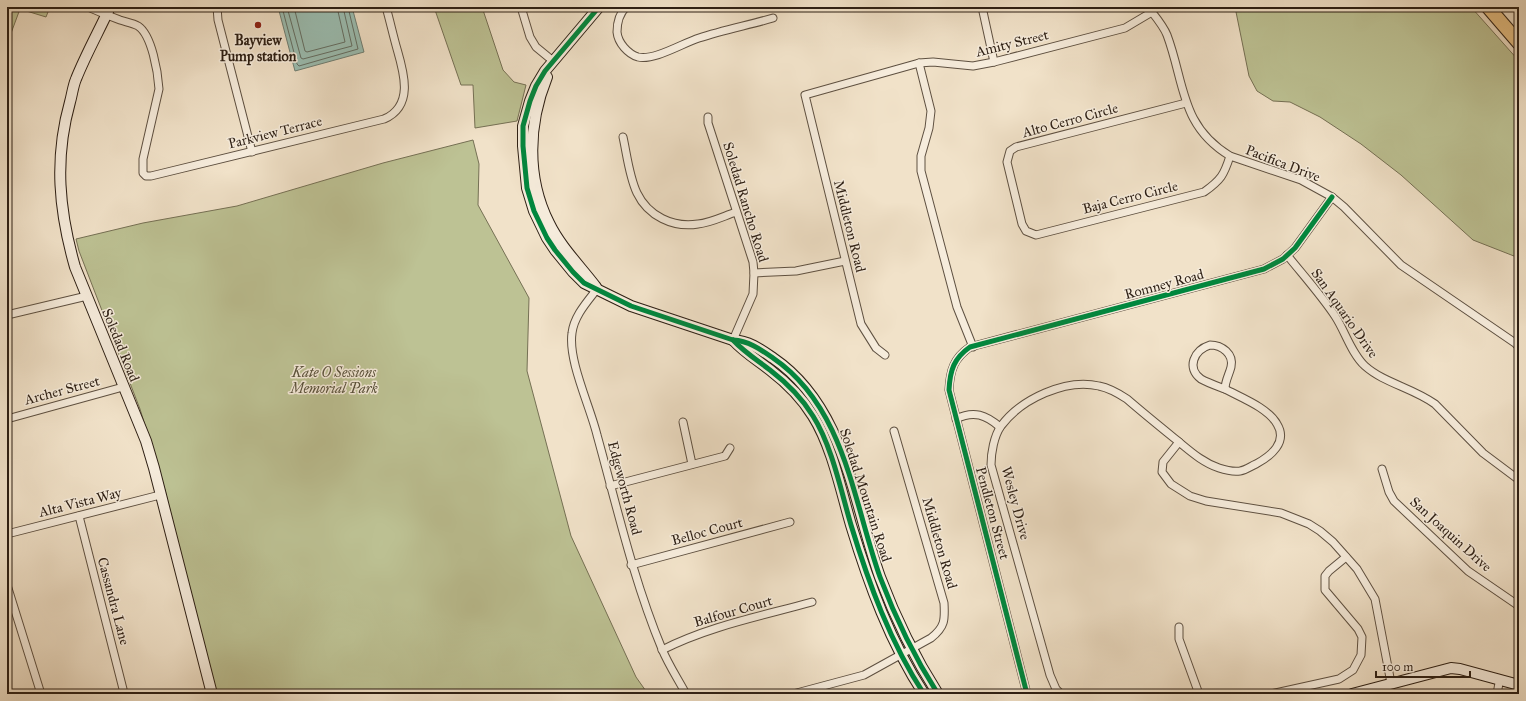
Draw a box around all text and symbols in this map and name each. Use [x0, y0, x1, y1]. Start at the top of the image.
marker: Bayview Pump station [253, 20, 263, 30]
street label: Amity Street [973, 26, 1050, 61]
place label: Bayview Pump station [220, 32, 297, 66]
street label: Alto Cerro Circle [1019, 100, 1120, 142]
street label: Parkview Terrace [226, 113, 324, 152]
street label: Soledad Rancho Road [719, 140, 772, 264]
street label: Pacifica Drive [1243, 141, 1323, 186]
street label: Baja Cerro Circle [1081, 177, 1180, 218]
street label: Middleton Road [830, 178, 869, 274]
street label: San Aquario Drive [1307, 265, 1382, 362]
street label: Romney Road [1123, 266, 1206, 303]
street label: Soledad Road [98, 306, 143, 384]
park label: Kate O Sessions Memorial Park [288, 364, 379, 397]
street label: Archer Street [22, 372, 102, 409]
street label: Soledad Mountain Road [836, 426, 895, 564]
street label: Edgeworth Road [604, 439, 645, 537]
street label: Pendleton Street [972, 465, 1013, 561]
street label: Wesley Drive [998, 465, 1033, 542]
street label: Alta Vista Way [36, 484, 124, 521]
street label: San Joaquin Drive [1406, 493, 1495, 576]
street label: Middleton Road [918, 495, 961, 591]
street label: Belloc Court [670, 514, 745, 549]
street label: Cassandra Lane [94, 555, 133, 647]
street label: Balfour Court [692, 592, 774, 631]
scale bar [1376, 653, 1470, 679]
text: 100 m [1382, 660, 1413, 674]

